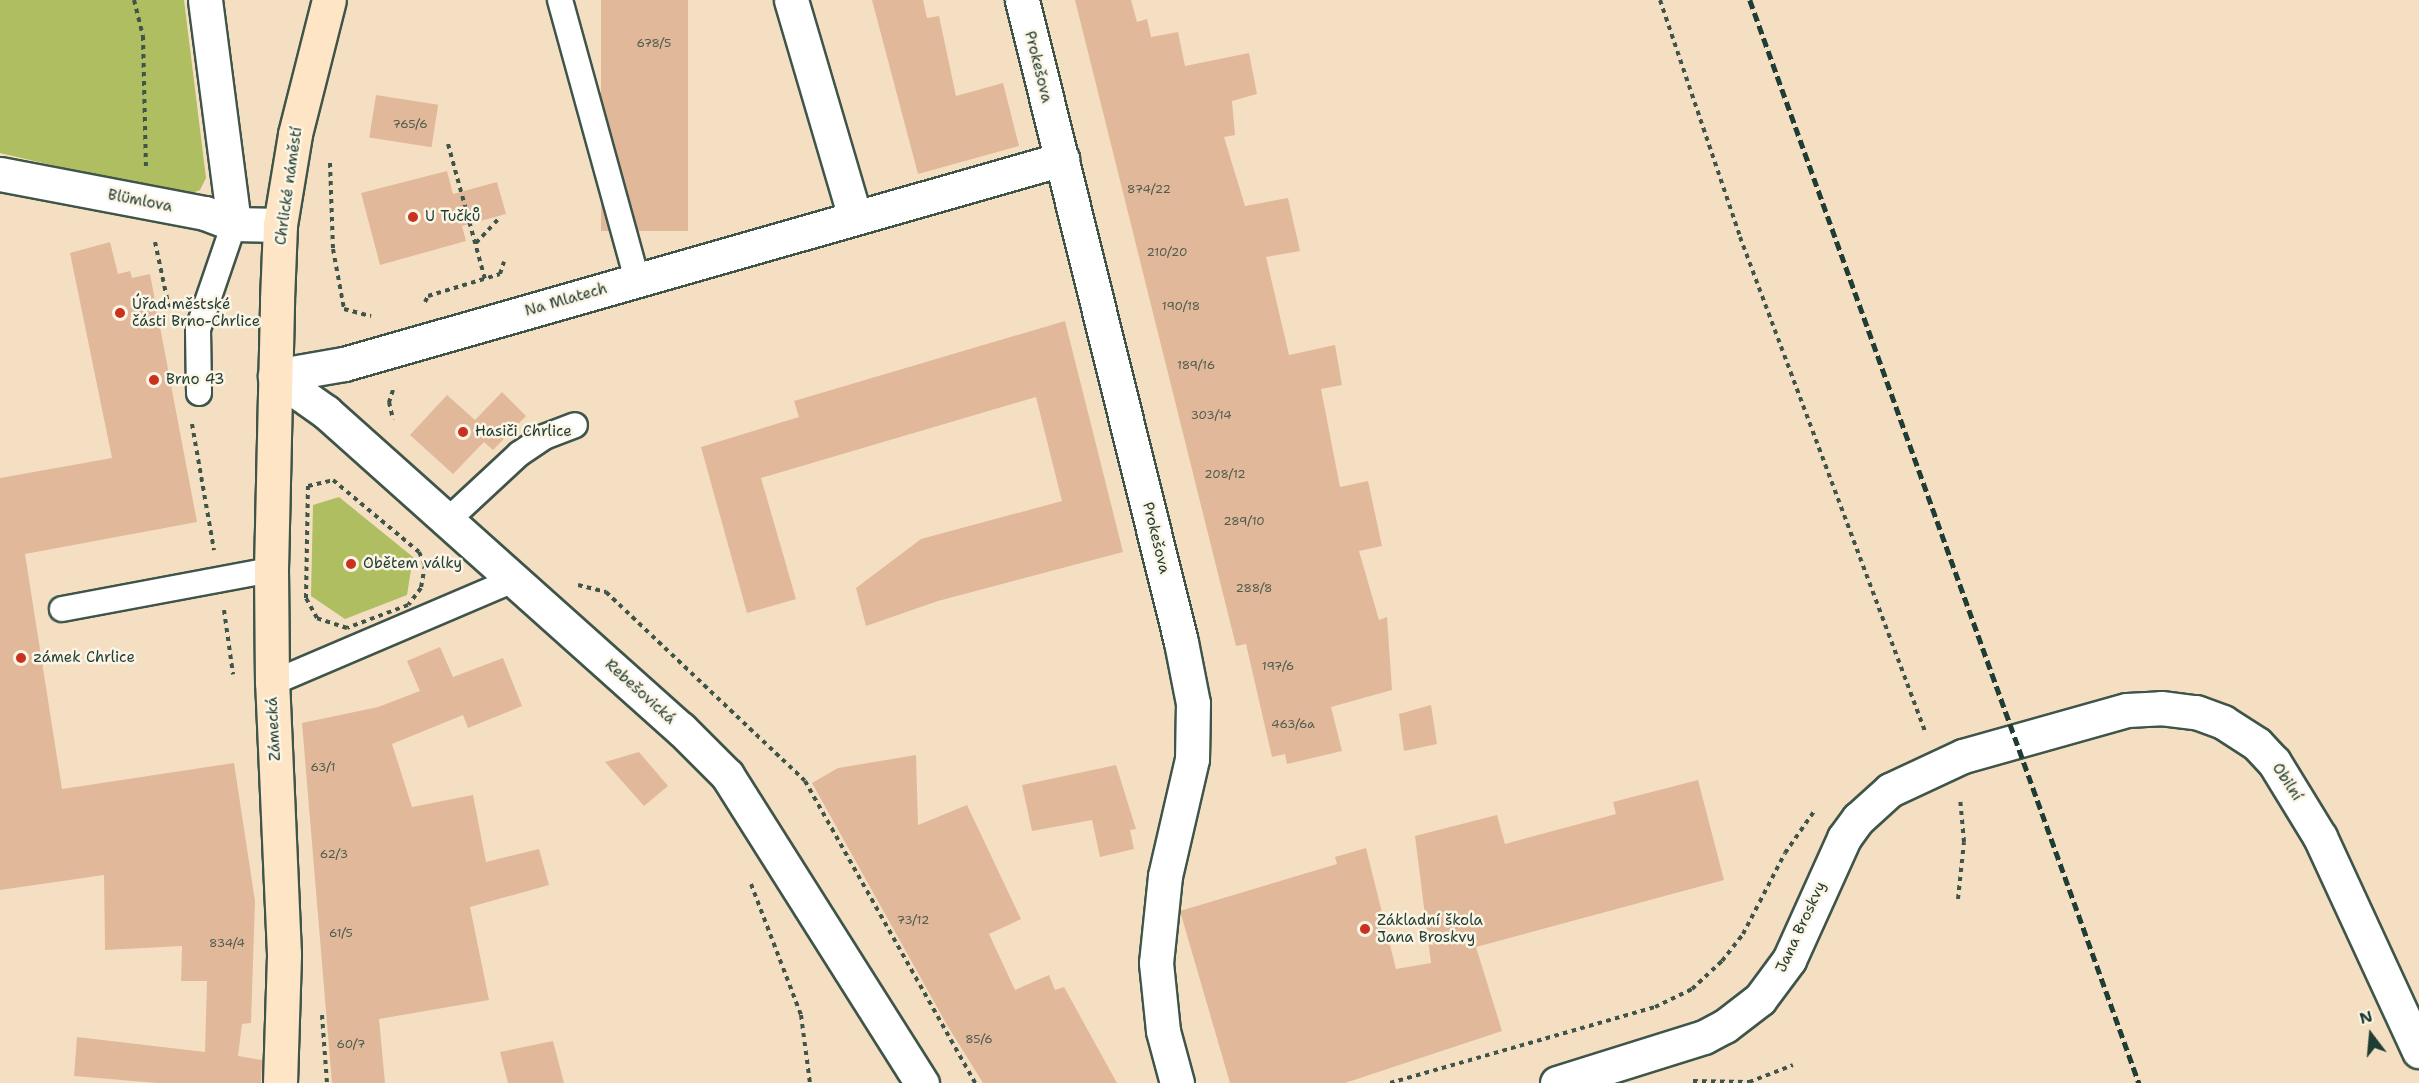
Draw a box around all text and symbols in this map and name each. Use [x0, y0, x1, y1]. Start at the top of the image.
street label: Prokešova [1020, 29, 1056, 105]
house number: 678/5 [637, 37, 671, 51]
house number: 765/6 [392, 118, 428, 132]
street label: Chrlické náměstí [272, 126, 306, 246]
house number: 874/22 [1127, 183, 1171, 197]
street label: Blümlova [106, 186, 174, 216]
place label: U Tučků [425, 208, 480, 226]
marker: U Tučků [406, 210, 420, 224]
house number: 210/20 [1146, 246, 1188, 260]
street label: Na Mlatech [523, 280, 609, 320]
place label: Úřad městské části Brno-Chrlice [132, 295, 260, 330]
house number: 190/18 [1162, 300, 1200, 314]
marker: Úřad městské části Brno-Chrlice [113, 306, 127, 320]
house number: 189/16 [1177, 359, 1215, 373]
place label: Brno 43 [166, 371, 225, 389]
marker: Brno 43 [147, 373, 161, 387]
house number: 303/14 [1190, 409, 1232, 423]
place label: Hasiči Chrlice [475, 423, 572, 441]
marker: Hasiči Chrlice [456, 425, 470, 439]
house number: 208/12 [1204, 468, 1246, 482]
street label: Prokešova [1138, 500, 1174, 576]
house number: 289/10 [1223, 515, 1265, 529]
place label: Obětem války [363, 555, 462, 573]
marker: Obětem války [344, 557, 358, 571]
house number: 288/8 [1236, 582, 1272, 596]
place label: zámek Chrlice [33, 649, 135, 667]
marker: zámek Chrlice [14, 651, 28, 665]
street label: Rebešovická [601, 656, 679, 728]
house number: 197/6 [1262, 660, 1294, 674]
street label: Zámecká [263, 697, 285, 761]
house number: 463/6a [1271, 718, 1315, 732]
street label: Obilní [2268, 760, 2306, 804]
house number: 63/1 [310, 761, 336, 775]
house number: 62/3 [320, 848, 348, 862]
street label: Jana Broskvy [1772, 879, 1830, 975]
place label: Základní škola Jana Broskvy [1377, 911, 1483, 946]
house number: 73/12 [897, 914, 929, 928]
marker: Základní škola Jana Broskvy [1358, 922, 1372, 936]
house number: 61/5 [329, 927, 353, 941]
house number: 834/4 [209, 937, 245, 951]
north arrow [2341, 1005, 2401, 1065]
text: N [2357, 1005, 2375, 1029]
house number: 85/6 [965, 1033, 993, 1047]
house number: 60/7 [337, 1038, 365, 1052]

